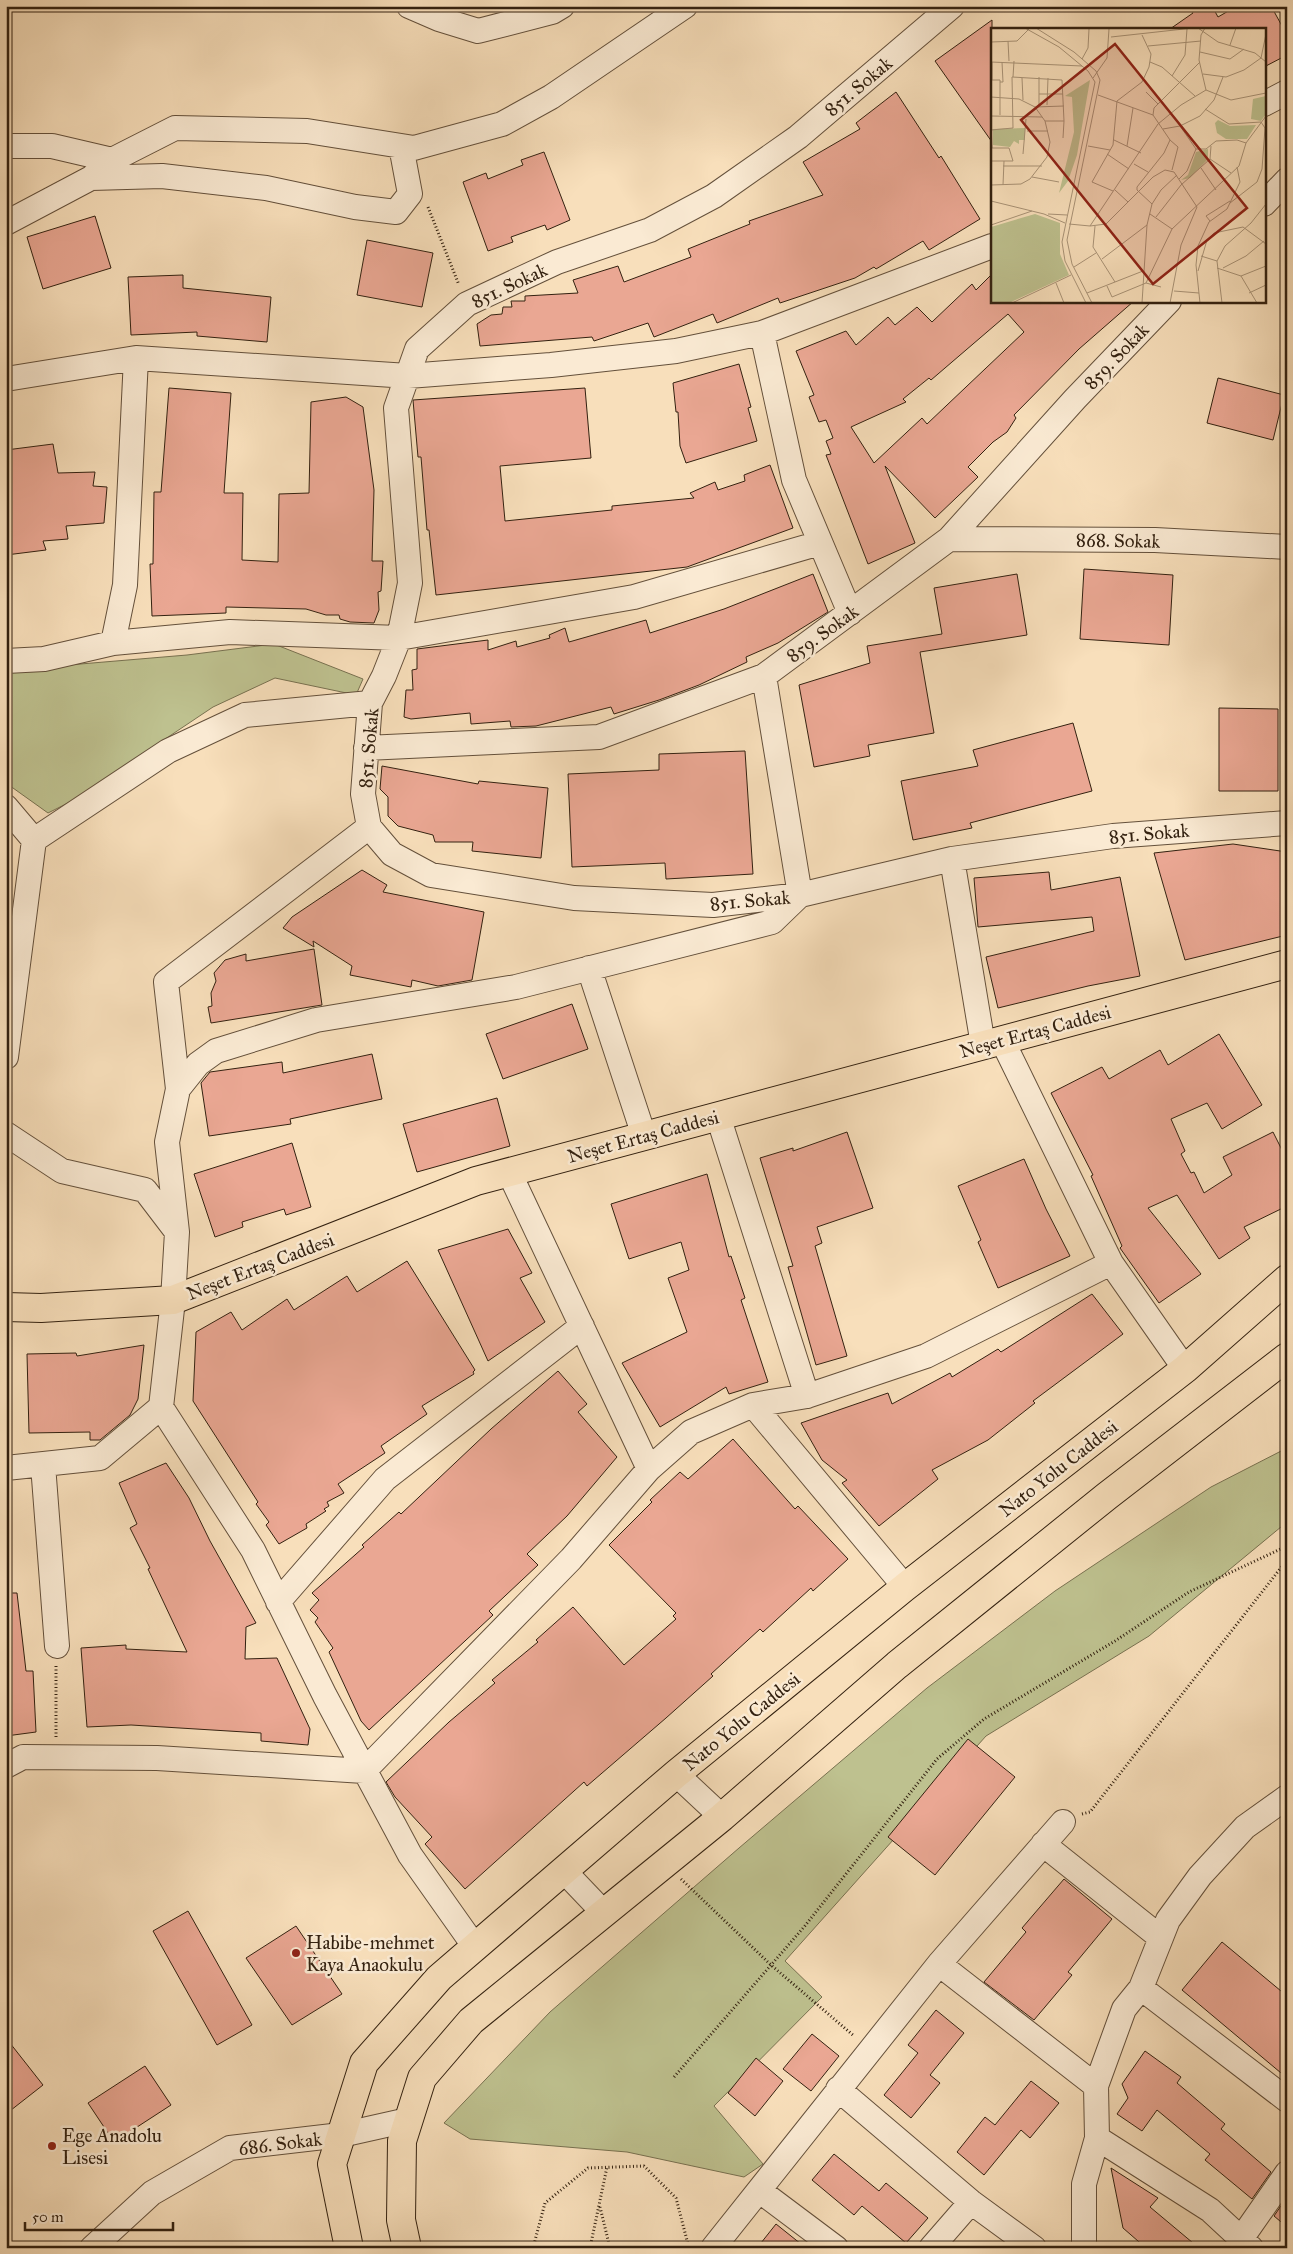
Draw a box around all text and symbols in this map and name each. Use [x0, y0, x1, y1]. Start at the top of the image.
inset map [991, 28, 1266, 302]
street label: 851. Sokak [820, 52, 897, 121]
street label: 851. Sokak [468, 258, 551, 313]
street label: 859. Sokak [1079, 318, 1154, 394]
street label: 868. Sokak [1076, 528, 1160, 553]
street label: 859. Sokak [782, 599, 863, 667]
street label: 851. Sokak [354, 707, 383, 789]
street label: 851. Sokak [1108, 819, 1190, 848]
street label: 851. Sokak [709, 886, 791, 915]
street label: Neşet Ertaş Caddesi [957, 1000, 1113, 1063]
street label: Neşet Ertaş Caddesi [565, 1105, 721, 1168]
street label: Neşet Ertaş Caddesi [183, 1228, 337, 1305]
street label: Nato Yolu Caddesi [994, 1415, 1122, 1522]
street label: Nato Yolu Caddesi [678, 1667, 805, 1776]
place label: Habibe-mehmet Kaya Anaokulu [306, 1931, 435, 1976]
marker: Habibe-mehmet Kaya Anaokulu [290, 1947, 302, 1959]
place label: Ege Anadolu Lisesi [62, 2124, 162, 2169]
street label: 686. Sokak [237, 2127, 323, 2160]
marker: Ege Anadolu Lisesi [46, 2140, 58, 2152]
scale bar [25, 2199, 172, 2231]
text: 50 m [32, 2208, 64, 2226]

